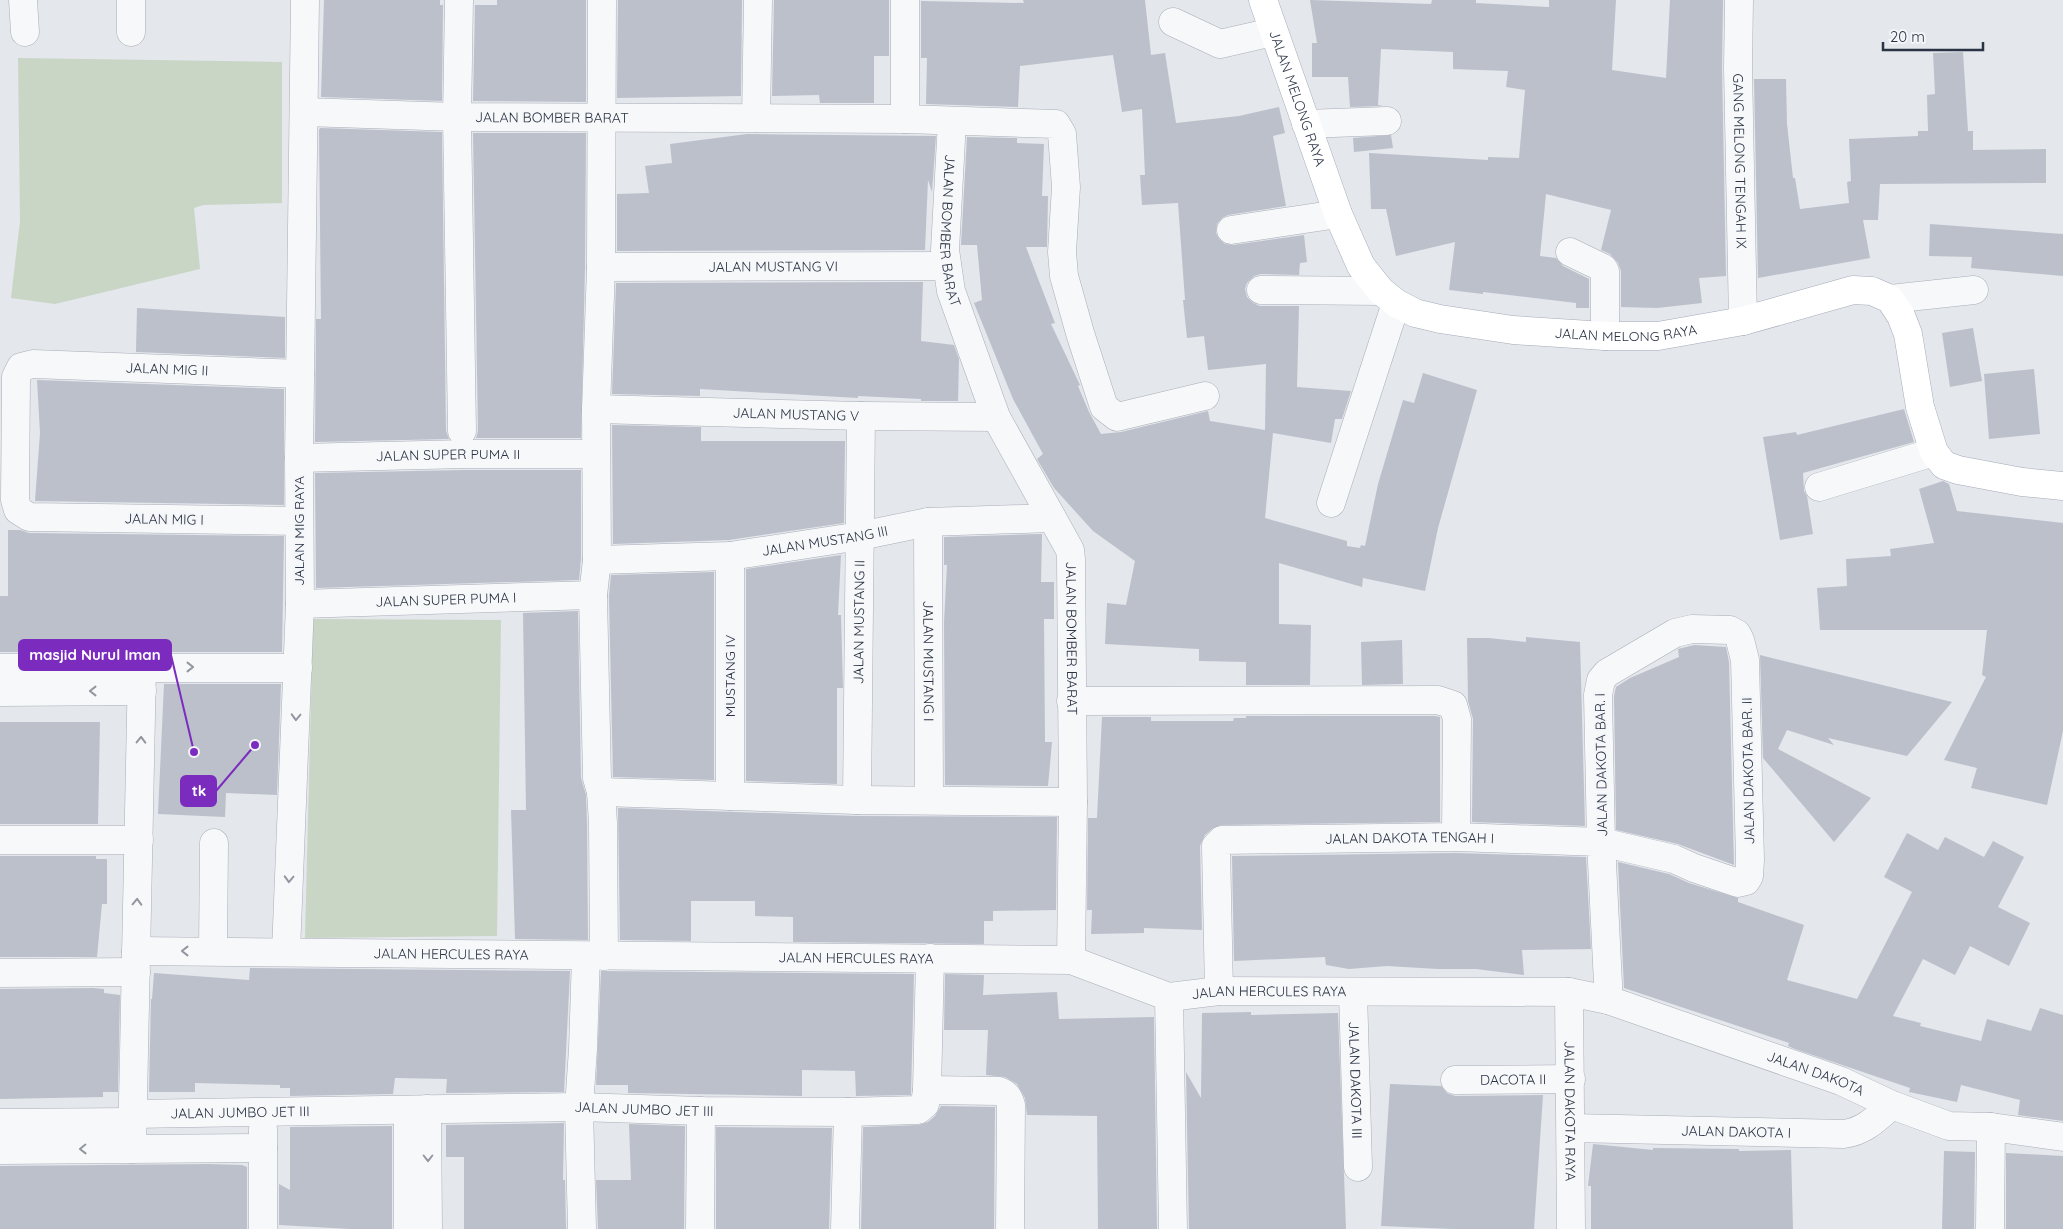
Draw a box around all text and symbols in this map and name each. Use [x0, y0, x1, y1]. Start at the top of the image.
scale bar [1883, 20, 1983, 52]
text: 20 m [1890, 27, 1925, 46]
street label: JALAN MELONG RAYA [1265, 28, 1330, 169]
street label: GANG MELONG TENGAH IX [1729, 73, 1751, 249]
street label: JALAN BOMBER BARAT [475, 108, 629, 127]
street label: JALAN BOMBER BARAT [936, 154, 965, 309]
street label: JALAN MUSTANG VI [708, 257, 838, 276]
street label: JALAN MELONG RAYA [1554, 320, 1698, 345]
street label: JALAN MIG II [125, 358, 209, 380]
street label: JALAN MUSTANG V [732, 404, 859, 425]
street label: JALAN SUPER PUMA II [375, 445, 520, 465]
street label: JALAN MIG RAYA [290, 476, 308, 586]
street label: JALAN MIG I [124, 509, 204, 529]
street label: JALAN MUSTANG III [760, 521, 890, 560]
street label: JALAN MUSTANG II [849, 560, 869, 684]
street label: JALAN BOMBER BARAT [1062, 561, 1081, 715]
street label: JALAN SUPER PUMA I [375, 588, 517, 611]
street label: JALAN MUSTANG I [919, 601, 938, 721]
street label: MUSTANG IV [721, 635, 739, 717]
callout: masjid Nurul Iman [19, 640, 171, 670]
text: masjid Nurul Iman [29, 645, 161, 664]
one-way arrow [187, 662, 195, 672]
one-way arrow [89, 686, 96, 696]
street label: JALAN DAKOTA BAR. I [1591, 693, 1611, 837]
street label: JALAN DAKOTA BAR. II [1738, 697, 1758, 845]
one-way arrow [290, 713, 301, 721]
one-way arrow [136, 736, 146, 744]
callout: tk [181, 776, 216, 806]
text: tk [192, 781, 206, 800]
street label: JALAN DAKOTA TENGAH I [1325, 828, 1494, 848]
one-way arrow [284, 876, 294, 883]
one-way arrow [132, 898, 142, 906]
street label: JALAN HERCULES RAYA [373, 944, 529, 964]
one-way arrow [180, 946, 188, 956]
street label: JALAN HERCULES RAYA [778, 948, 934, 968]
street label: JALAN HERCULES RAYA [1190, 982, 1346, 1003]
street label: JALAN DAKOTA III [1345, 1021, 1366, 1139]
street label: JALAN DAKOTA RAYA [1560, 1041, 1580, 1181]
street label: JALAN DAKOTA [1764, 1047, 1867, 1100]
street label: DACOTA II [1480, 1070, 1546, 1089]
street label: JALAN JUMBO JET III [574, 1098, 714, 1120]
street label: JALAN JUMBO JET III [170, 1102, 310, 1122]
street label: JALAN DAKOTA I [1681, 1121, 1791, 1142]
one-way arrow [79, 1144, 87, 1154]
one-way arrow [423, 1154, 433, 1162]

